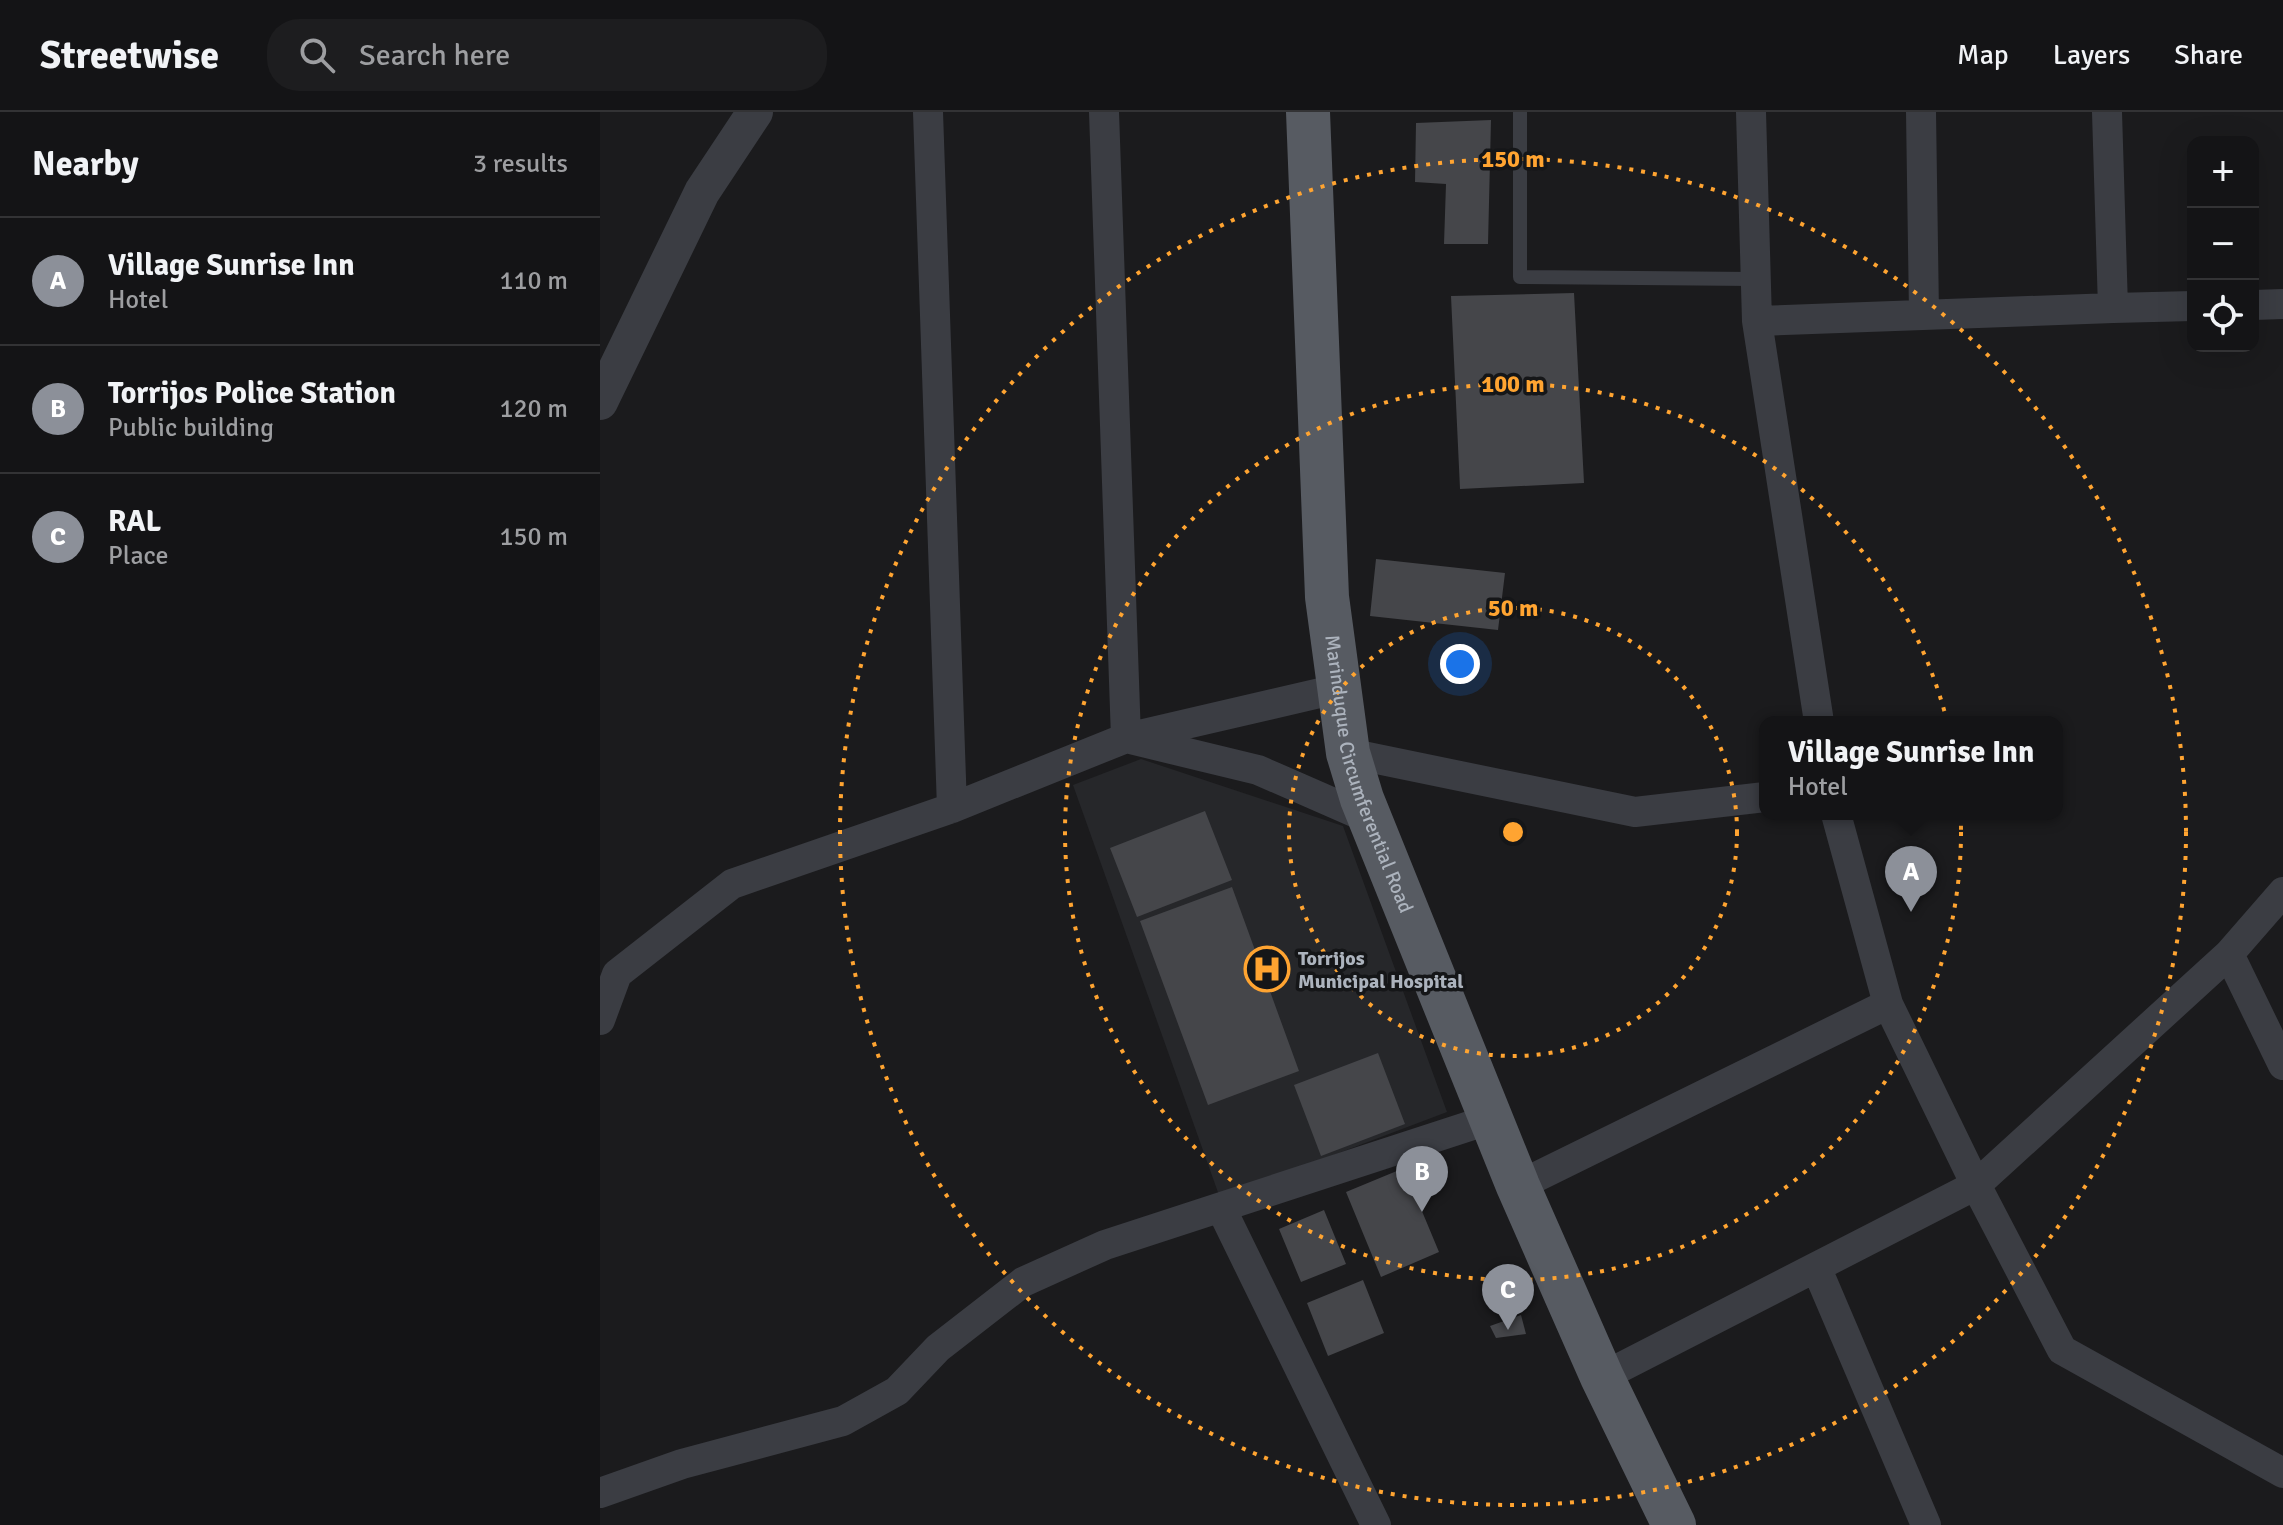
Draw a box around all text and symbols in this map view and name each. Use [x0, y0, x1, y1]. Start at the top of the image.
search box [267, 19, 827, 91]
text: Streetwise [40, 32, 219, 79]
icon: search [295, 33, 339, 77]
text: Search here [359, 37, 510, 74]
text: Map [1957, 38, 2009, 72]
text: Layers [2053, 38, 2130, 72]
text: Share [2174, 38, 2243, 72]
map controls [2187, 136, 2259, 352]
button: + [2187, 136, 2259, 208]
text: Nearby [32, 143, 139, 185]
text: 150 m [1481, 144, 1545, 174]
text: 3 results [473, 148, 568, 180]
button: − [2187, 208, 2259, 280]
text: Village Sunrise Inn [108, 247, 355, 284]
text: A [50, 265, 66, 297]
text: 110 m [499, 265, 568, 297]
button: locate [2187, 280, 2259, 352]
text: Hotel [108, 284, 168, 316]
text: 100 m [1481, 369, 1545, 399]
text: Torrijos Police Station [108, 375, 396, 412]
text: B [50, 393, 66, 425]
text: 120 m [499, 393, 568, 425]
text: Public building [108, 412, 274, 444]
text: RAL [108, 503, 161, 540]
text: C [50, 521, 66, 553]
text: 150 m [499, 521, 568, 553]
text: Place [108, 540, 169, 572]
text: 50 m [1488, 593, 1538, 623]
street label: Marinduque Circumferential Road [1320, 633, 1419, 916]
your location [1440, 644, 1480, 684]
popup [1759, 716, 2063, 820]
text: Village Sunrise Inn [1788, 734, 2034, 771]
text: Hotel [1788, 771, 1848, 803]
centre of rings [1499, 818, 1527, 846]
pin: A [1885, 846, 1937, 912]
hospital icon: Torrijos Municipal Hospital [1243, 945, 1291, 993]
place label: Torrijos Municipal Hospital [1298, 946, 1464, 994]
pin: B [1396, 1146, 1448, 1212]
pin: C [1482, 1264, 1534, 1330]

